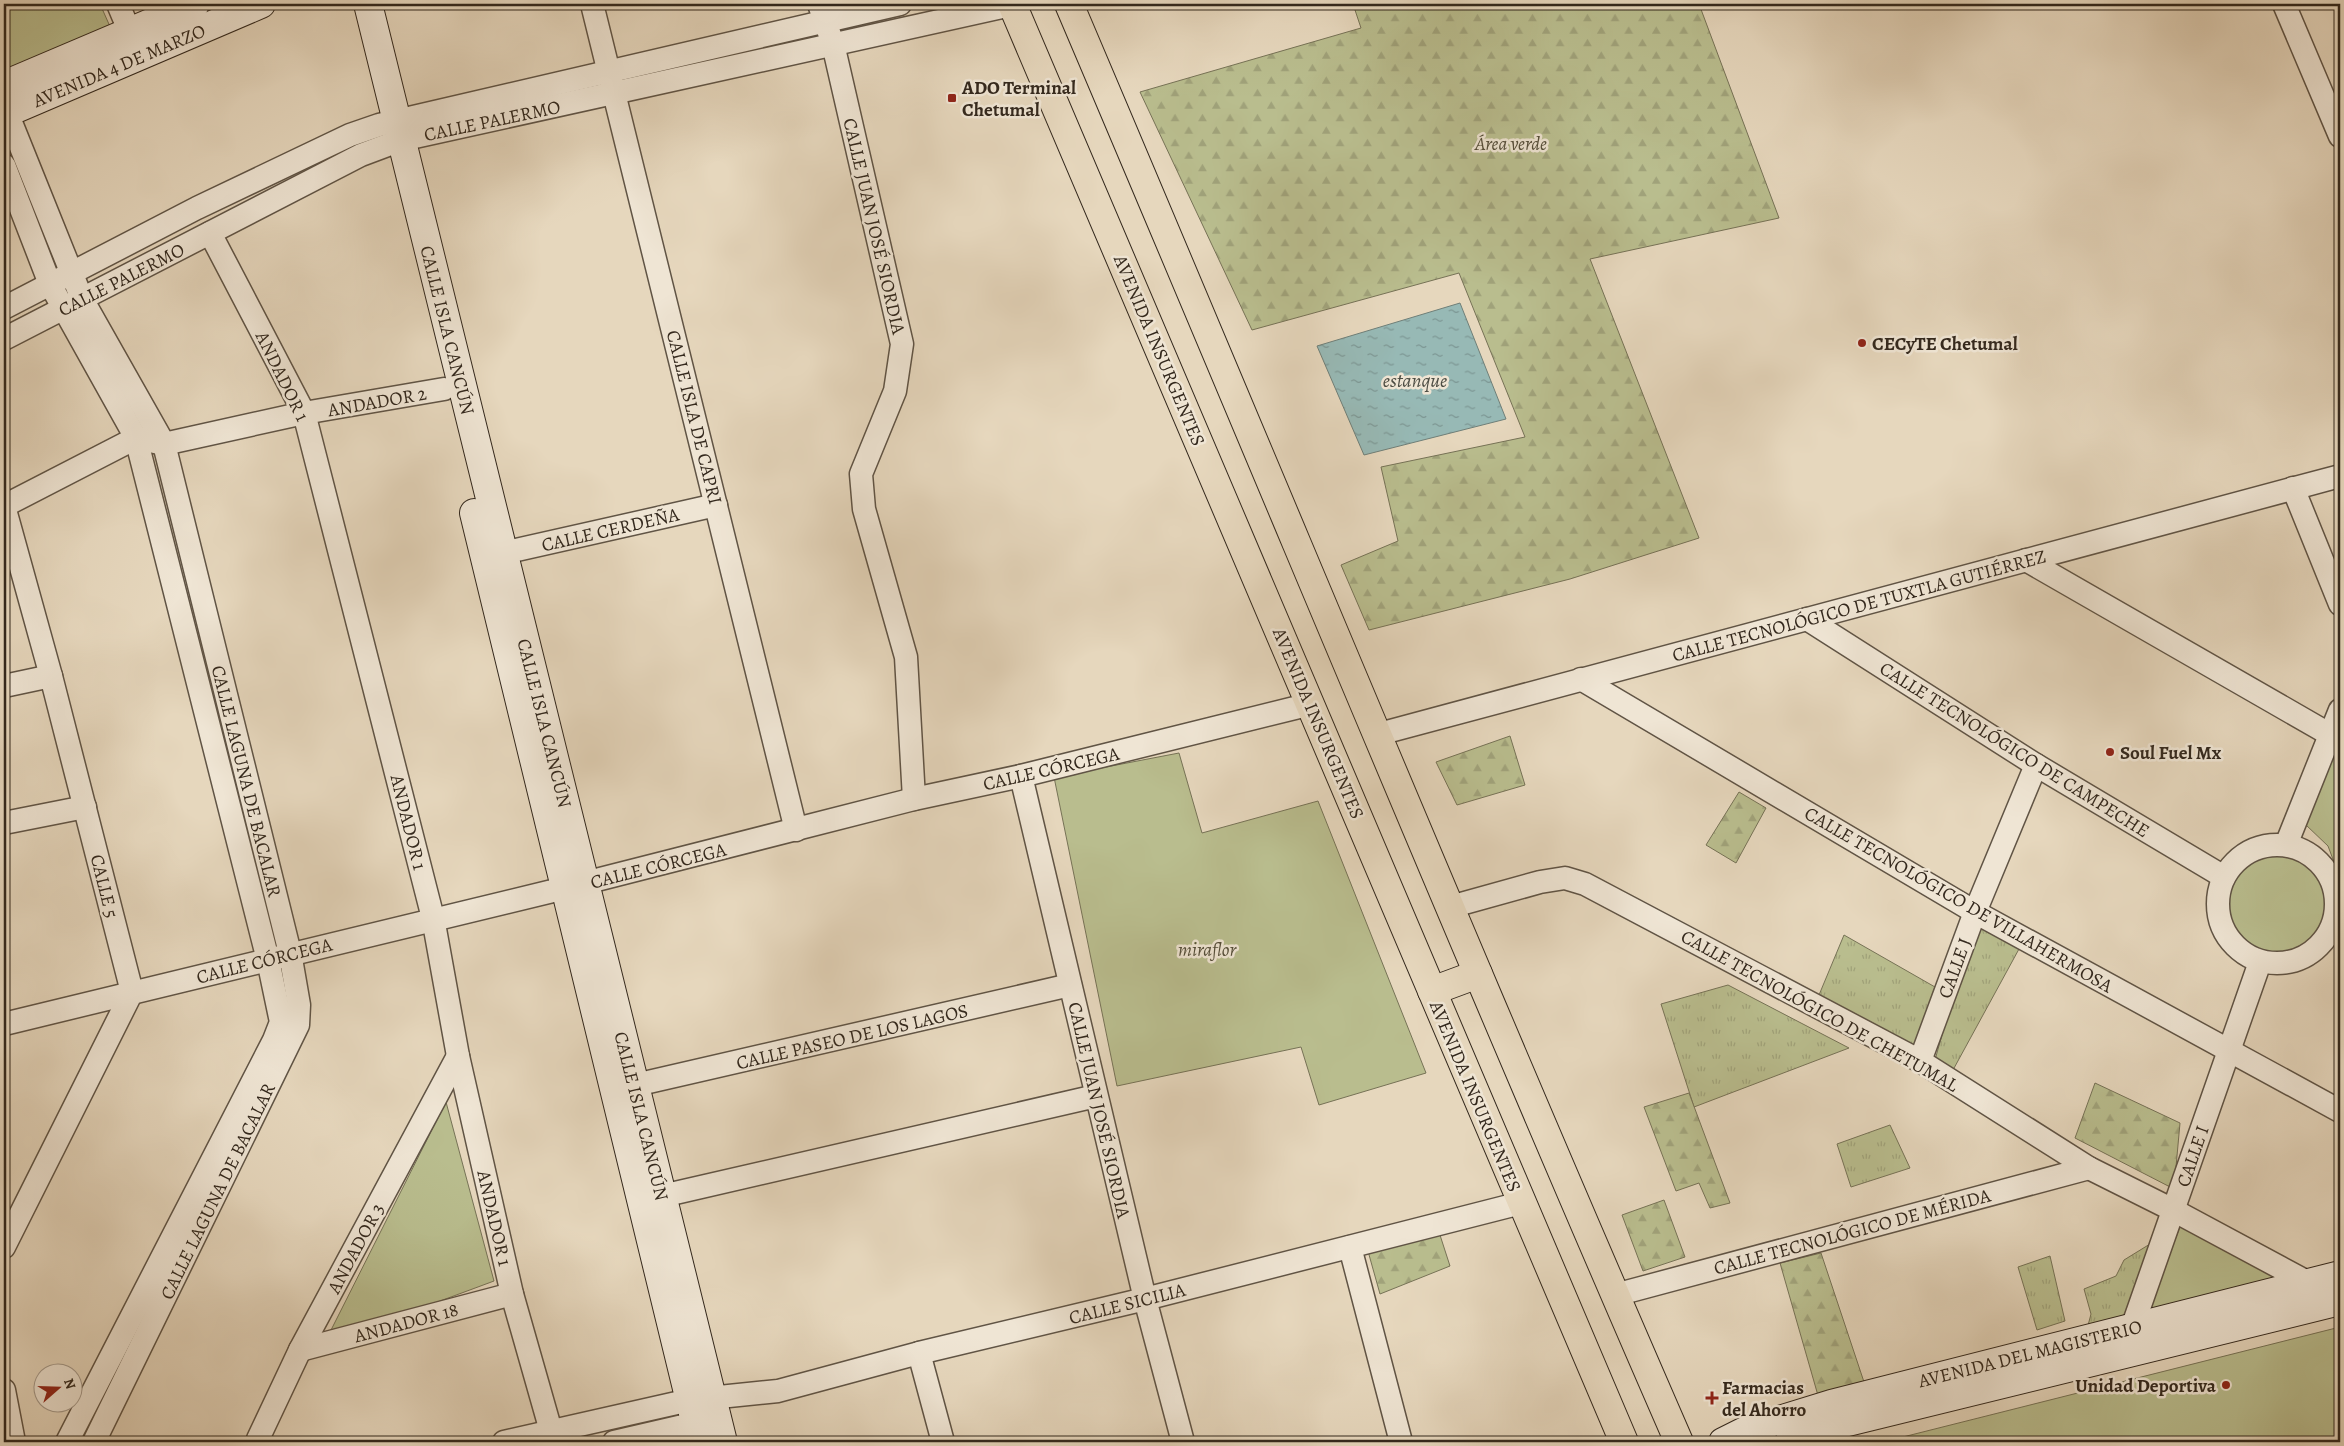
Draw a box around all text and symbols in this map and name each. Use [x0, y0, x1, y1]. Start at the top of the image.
street label: AVENIDA 4 DE MARZO [28, 18, 210, 114]
place label: ADO Terminal Chetumal [961, 75, 1076, 123]
marker: ADO Terminal Chetumal [946, 92, 958, 104]
street label: CALLE PALERMO [422, 94, 563, 148]
street label: CALLE JUAN JOSÉ SIORDIA [836, 116, 912, 338]
park label: Área verde [1474, 131, 1547, 157]
street label: CALLE PALERMO [54, 237, 189, 323]
street label: CALLE ISLA CANCÚN [413, 243, 481, 418]
street label: AVENIDA INSURGENTES [1107, 250, 1211, 450]
street label: ANDADOR 1 [249, 326, 315, 426]
street label: CALLE ISLA DE CAPRI [660, 327, 728, 507]
place label: CECyTE Chetumal [1872, 331, 2018, 357]
marker: CECyTE Chetumal [1856, 337, 1868, 349]
water label: estanque [1383, 367, 1447, 394]
street label: ANDADOR 2 [325, 381, 429, 424]
street label: CALLE CERDEÑA [539, 501, 682, 558]
street label: CALLE TECNOLÓGICO DE TUXTLA GUTIÉRREZ [1669, 543, 2049, 668]
street label: AVENIDA INSURGENTES [1266, 623, 1370, 823]
street label: CALLE ISLA CANCÚN [510, 636, 578, 811]
street label: CALLE TECNOLÓGICO DE CAMPECHE [1875, 656, 2154, 844]
street label: CALLE LAGUNA DE BACALAR [205, 663, 288, 900]
street label: CALLE CÓRCEGA [980, 740, 1123, 797]
place label: Soul Fuel Mx [2120, 740, 2222, 766]
marker: Soul Fuel Mx [2104, 746, 2116, 758]
street label: ANDADOR 1 [383, 771, 433, 873]
street label: CALLE TECNOLÓGICO DE VILLAHERMOSA [1800, 801, 2118, 1000]
street label: CALLE CÓRCEGA [588, 836, 730, 895]
street label: CALLE 5 [84, 852, 124, 921]
street label: CALLE TECNOLÓGICO DE CHETUMAL [1676, 924, 1963, 1098]
street label: CALLE CÓRCEGA [194, 931, 336, 990]
street label: CALLE J [1932, 934, 1978, 1002]
park label: miraflor [1178, 937, 1237, 963]
street label: AVENIDA INSURGENTES [1423, 996, 1527, 1196]
street label: CALLE PASEO DE LOS LAGOS [734, 998, 971, 1076]
street label: CALLE JUAN JOSÉ SIORDIA [1061, 1000, 1137, 1222]
street label: CALLE ISLA CANCÚN [607, 1029, 675, 1204]
street label: CALLE LAGUNA DE BACALAR [154, 1079, 282, 1304]
street label: CALLE I [2170, 1122, 2216, 1191]
street label: ANDADOR 1 [470, 1167, 518, 1269]
street label: CALLE TECNOLÓGICO DE MÉRIDA [1711, 1182, 1994, 1281]
street label: ANDADOR 3 [321, 1199, 391, 1299]
street label: CALLE SICILIA [1066, 1277, 1189, 1331]
street label: ANDADOR 18 [350, 1297, 461, 1350]
street label: AVENIDA DEL MAGISTERIO [1915, 1314, 2145, 1395]
north arrow [32, 1364, 82, 1414]
place label: Unidad Deportiva [2075, 1373, 2217, 1399]
place label: Farmacias del Ahorro [1722, 1375, 1806, 1423]
text: N [59, 1376, 80, 1392]
marker: Unidad Deportiva [2220, 1379, 2232, 1391]
marker: Farmacias del Ahorro [1706, 1392, 1718, 1404]

